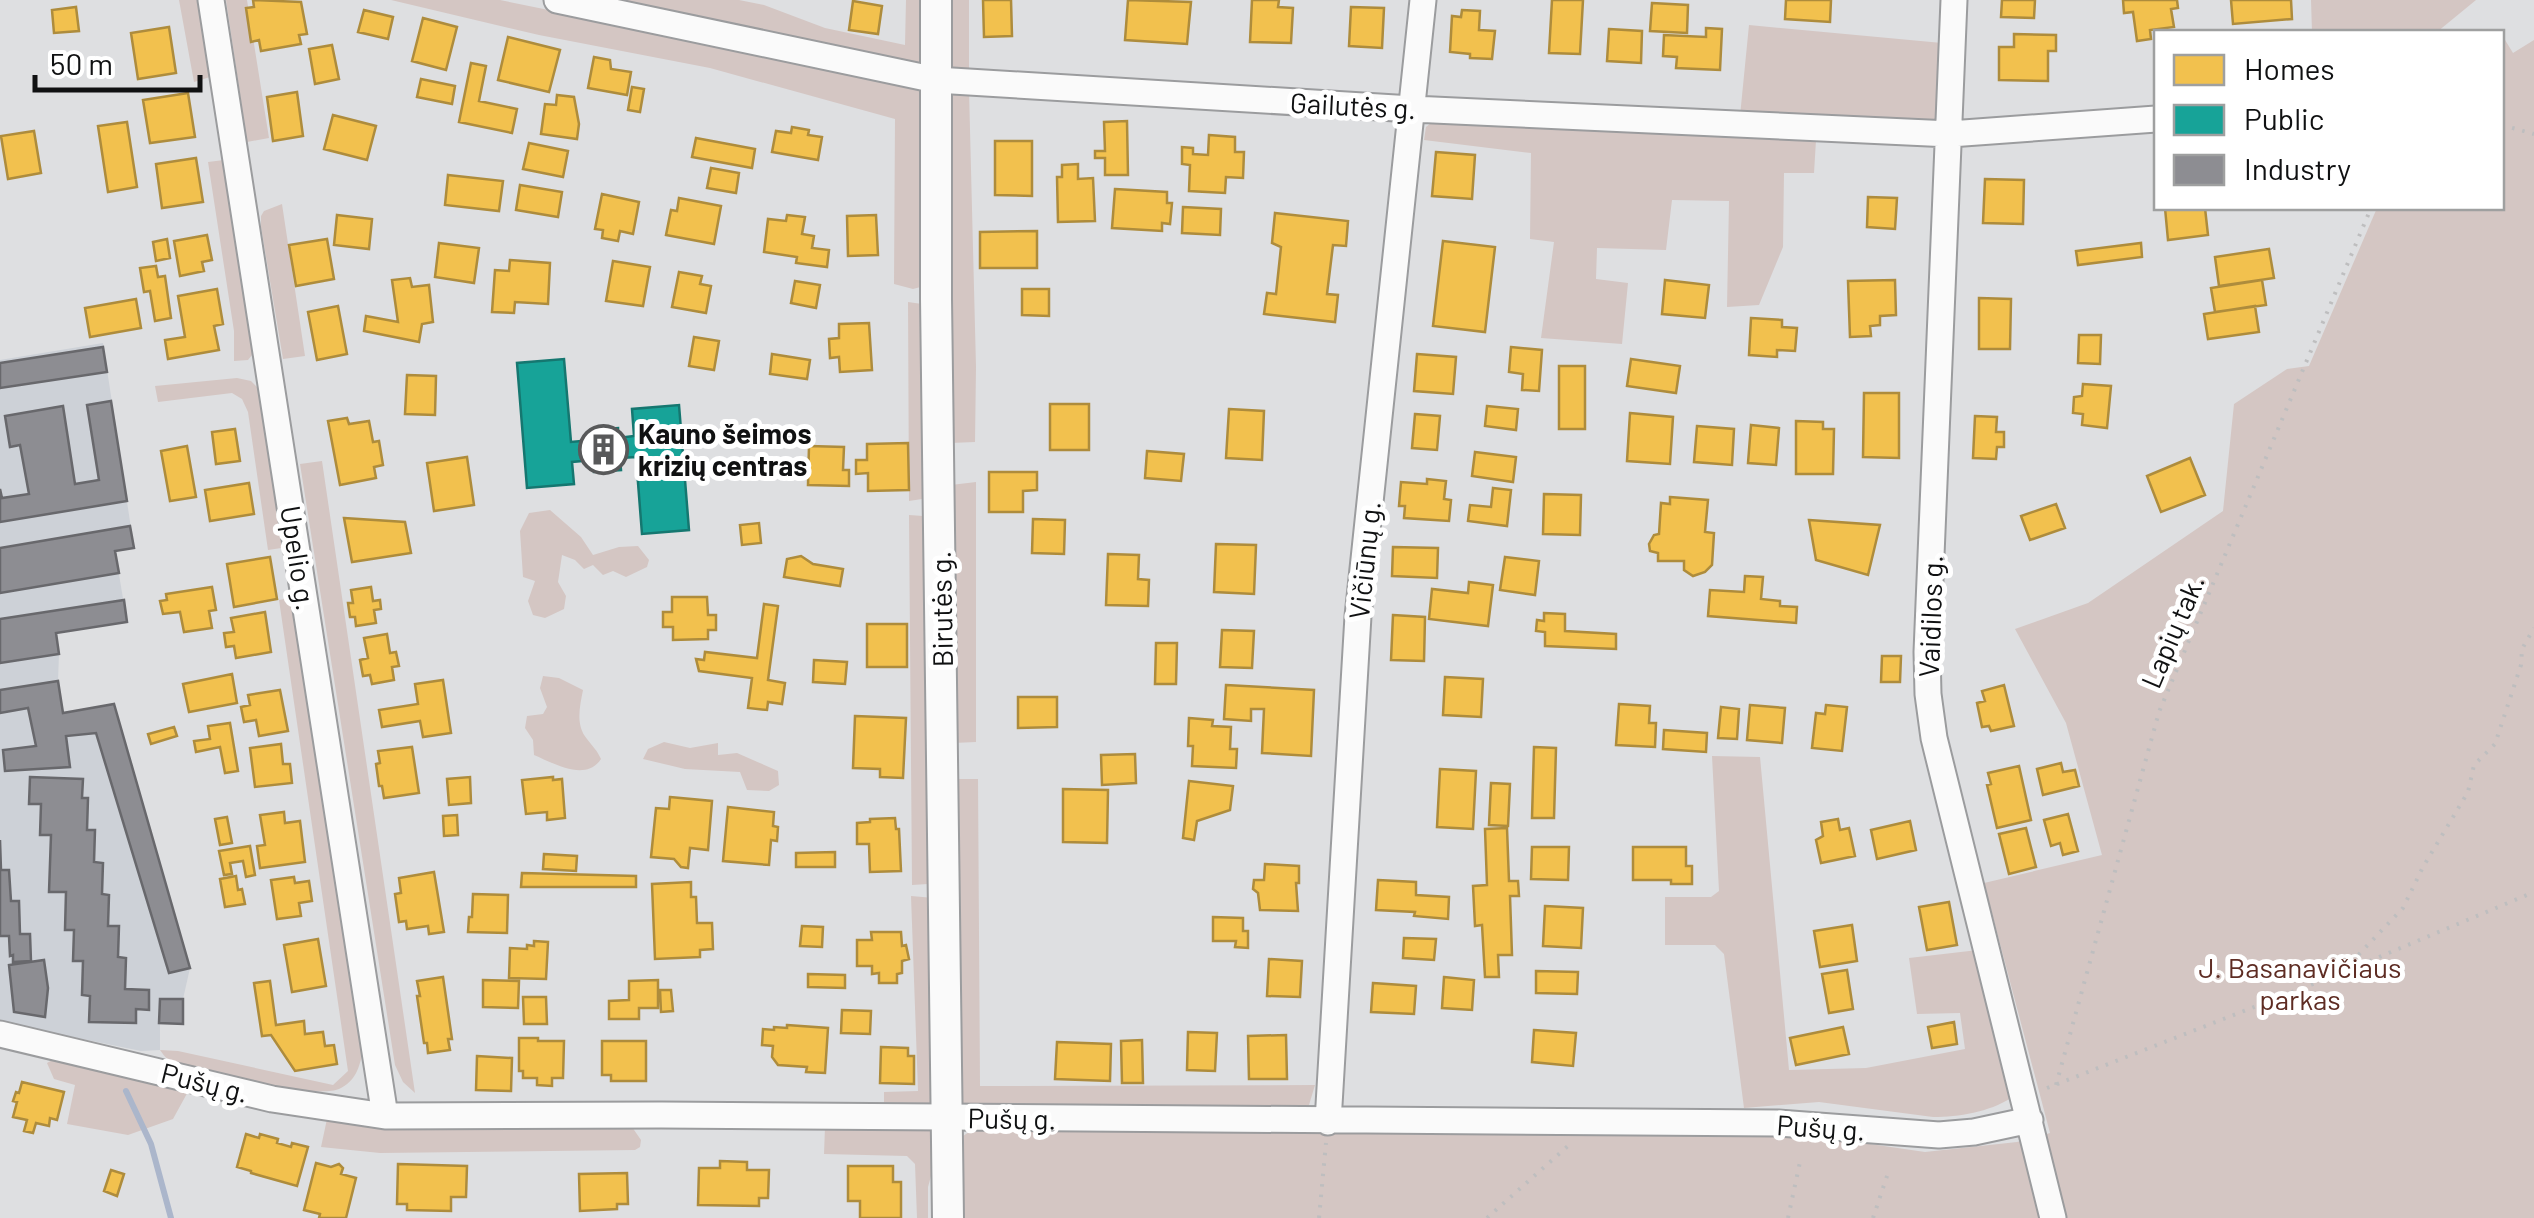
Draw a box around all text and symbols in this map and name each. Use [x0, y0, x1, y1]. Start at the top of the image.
scale bar [35, 30, 200, 92]
legend [2154, 30, 2504, 210]
text: 50 m [50, 45, 113, 81]
text: Homes [2244, 50, 2335, 86]
street label: Gailutės g. [1289, 85, 1417, 125]
text: Public [2244, 100, 2324, 136]
text: Industry [2244, 150, 2351, 186]
place label: Kauno šeimos krizių centras [638, 416, 812, 482]
building icon: Kauno šeimos krizių centras [577, 423, 629, 475]
street label: Vičiūnų g. [1341, 499, 1387, 621]
street label: Upelio g. [274, 503, 324, 613]
street label: Birutės g. [923, 551, 959, 667]
street label: Vaidilos g. [1911, 554, 1949, 678]
street label: Lapių tak. [2133, 569, 2211, 693]
park label: J. Basanavičiaus parkas [2199, 950, 2401, 1016]
street label: Pušų g. [158, 1055, 252, 1109]
street label: Pušų g. [967, 1100, 1057, 1136]
street label: Pušų g. [1776, 1107, 1866, 1147]

